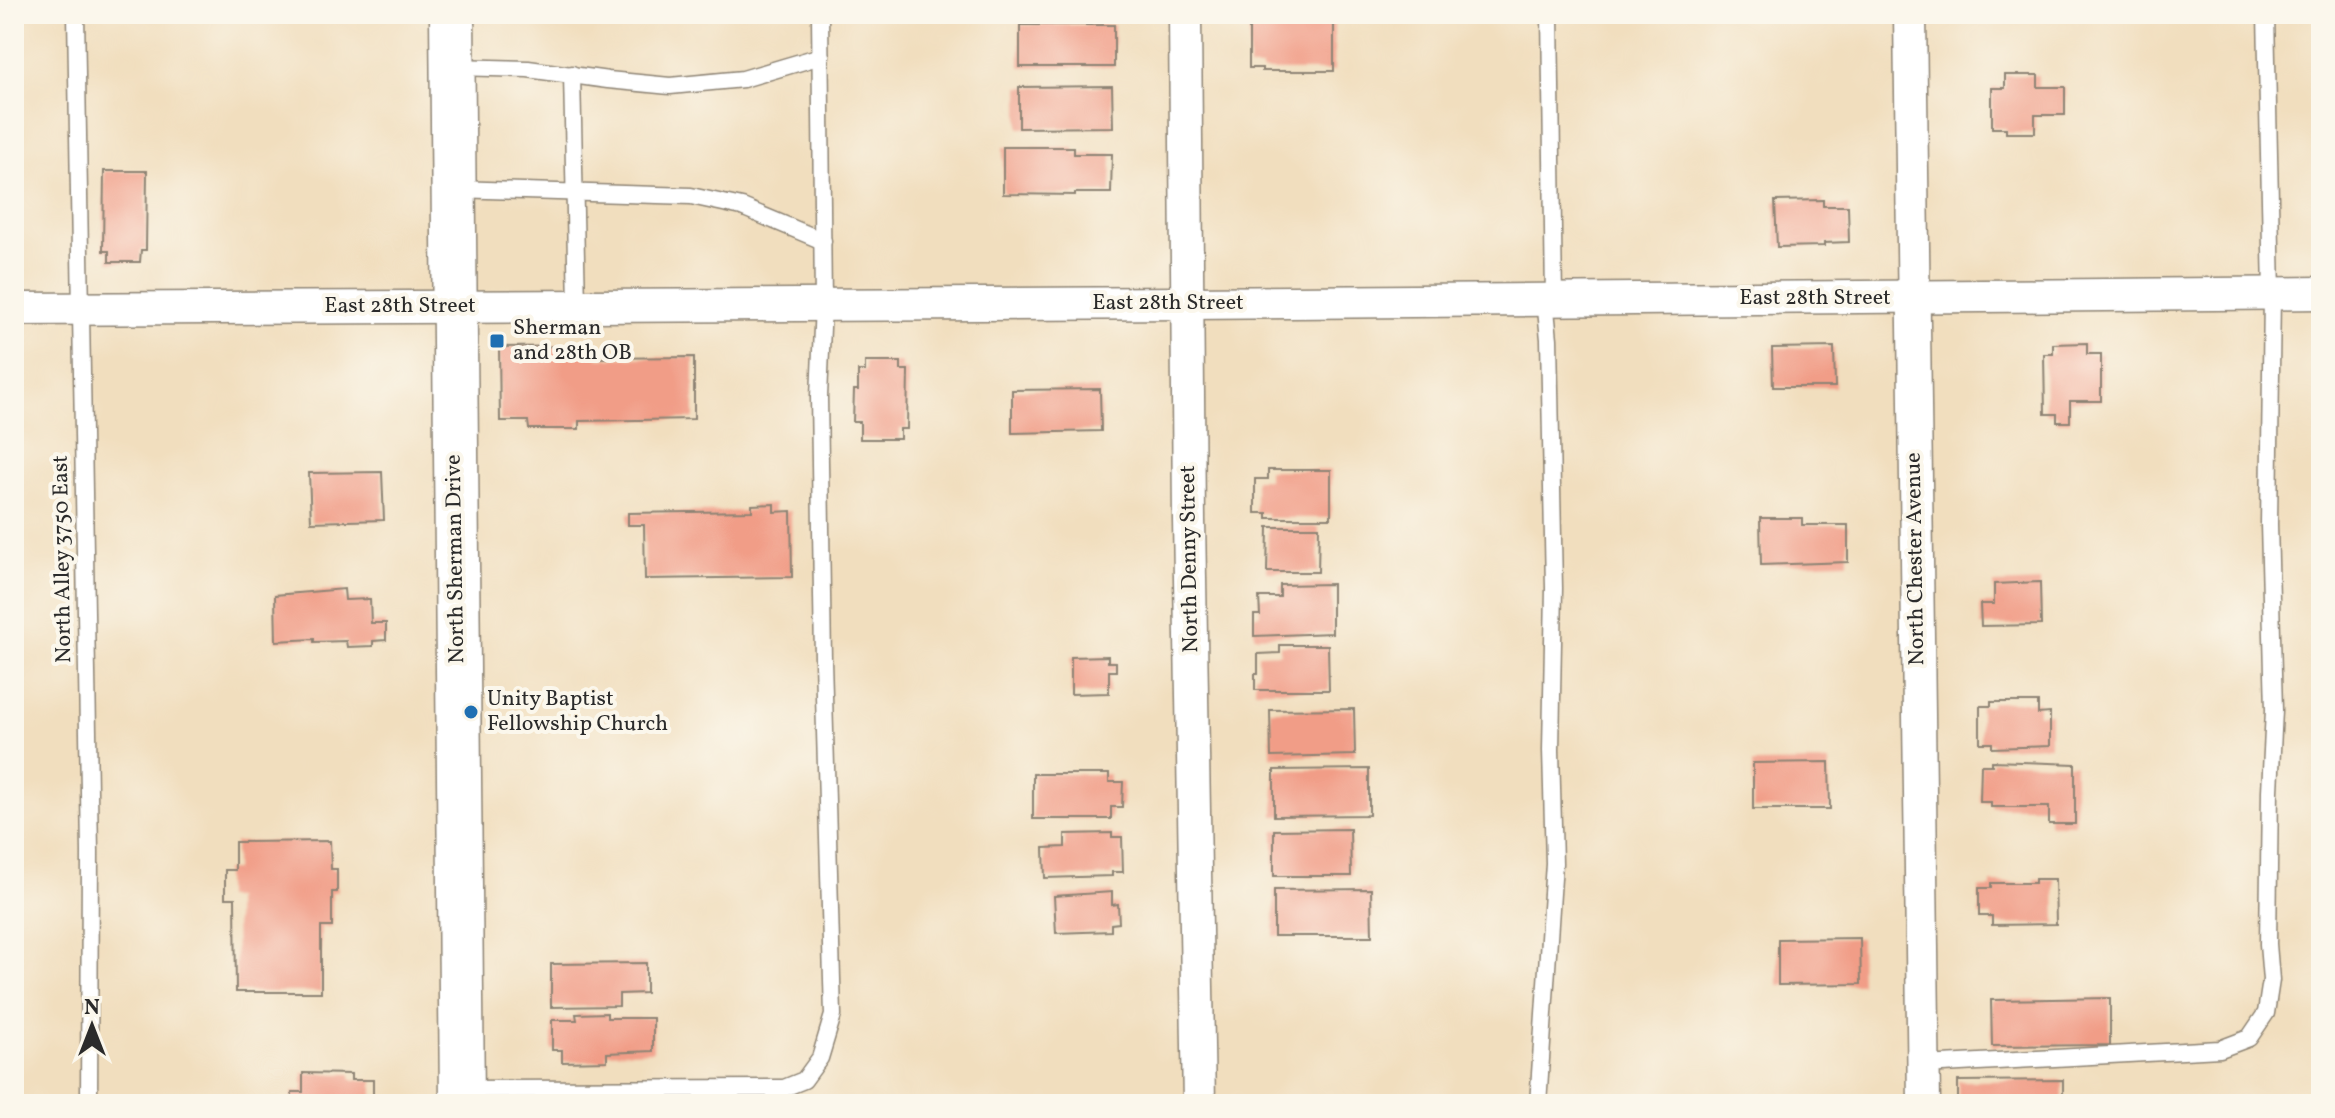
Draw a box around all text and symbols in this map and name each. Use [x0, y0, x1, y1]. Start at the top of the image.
street label: East 28th Street [1739, 283, 1891, 314]
street label: East 28th Street [1092, 288, 1244, 319]
street label: East 28th Street [324, 291, 476, 322]
place label: Sherman and 28th OB [513, 313, 632, 369]
marker: Sherman and 28th OB [488, 332, 506, 350]
street label: North Chester Avenue [1899, 452, 1933, 666]
street label: North Alley 3750 East [46, 454, 80, 663]
street label: North Sherman Drive [439, 454, 473, 664]
street label: North Denny Street [1173, 465, 1207, 653]
place label: Unity Baptist Fellowship Church [487, 684, 668, 740]
marker: Unity Baptist Fellowship Church [462, 703, 480, 721]
north arrow [52, 986, 132, 1066]
text: N [84, 993, 100, 1024]

